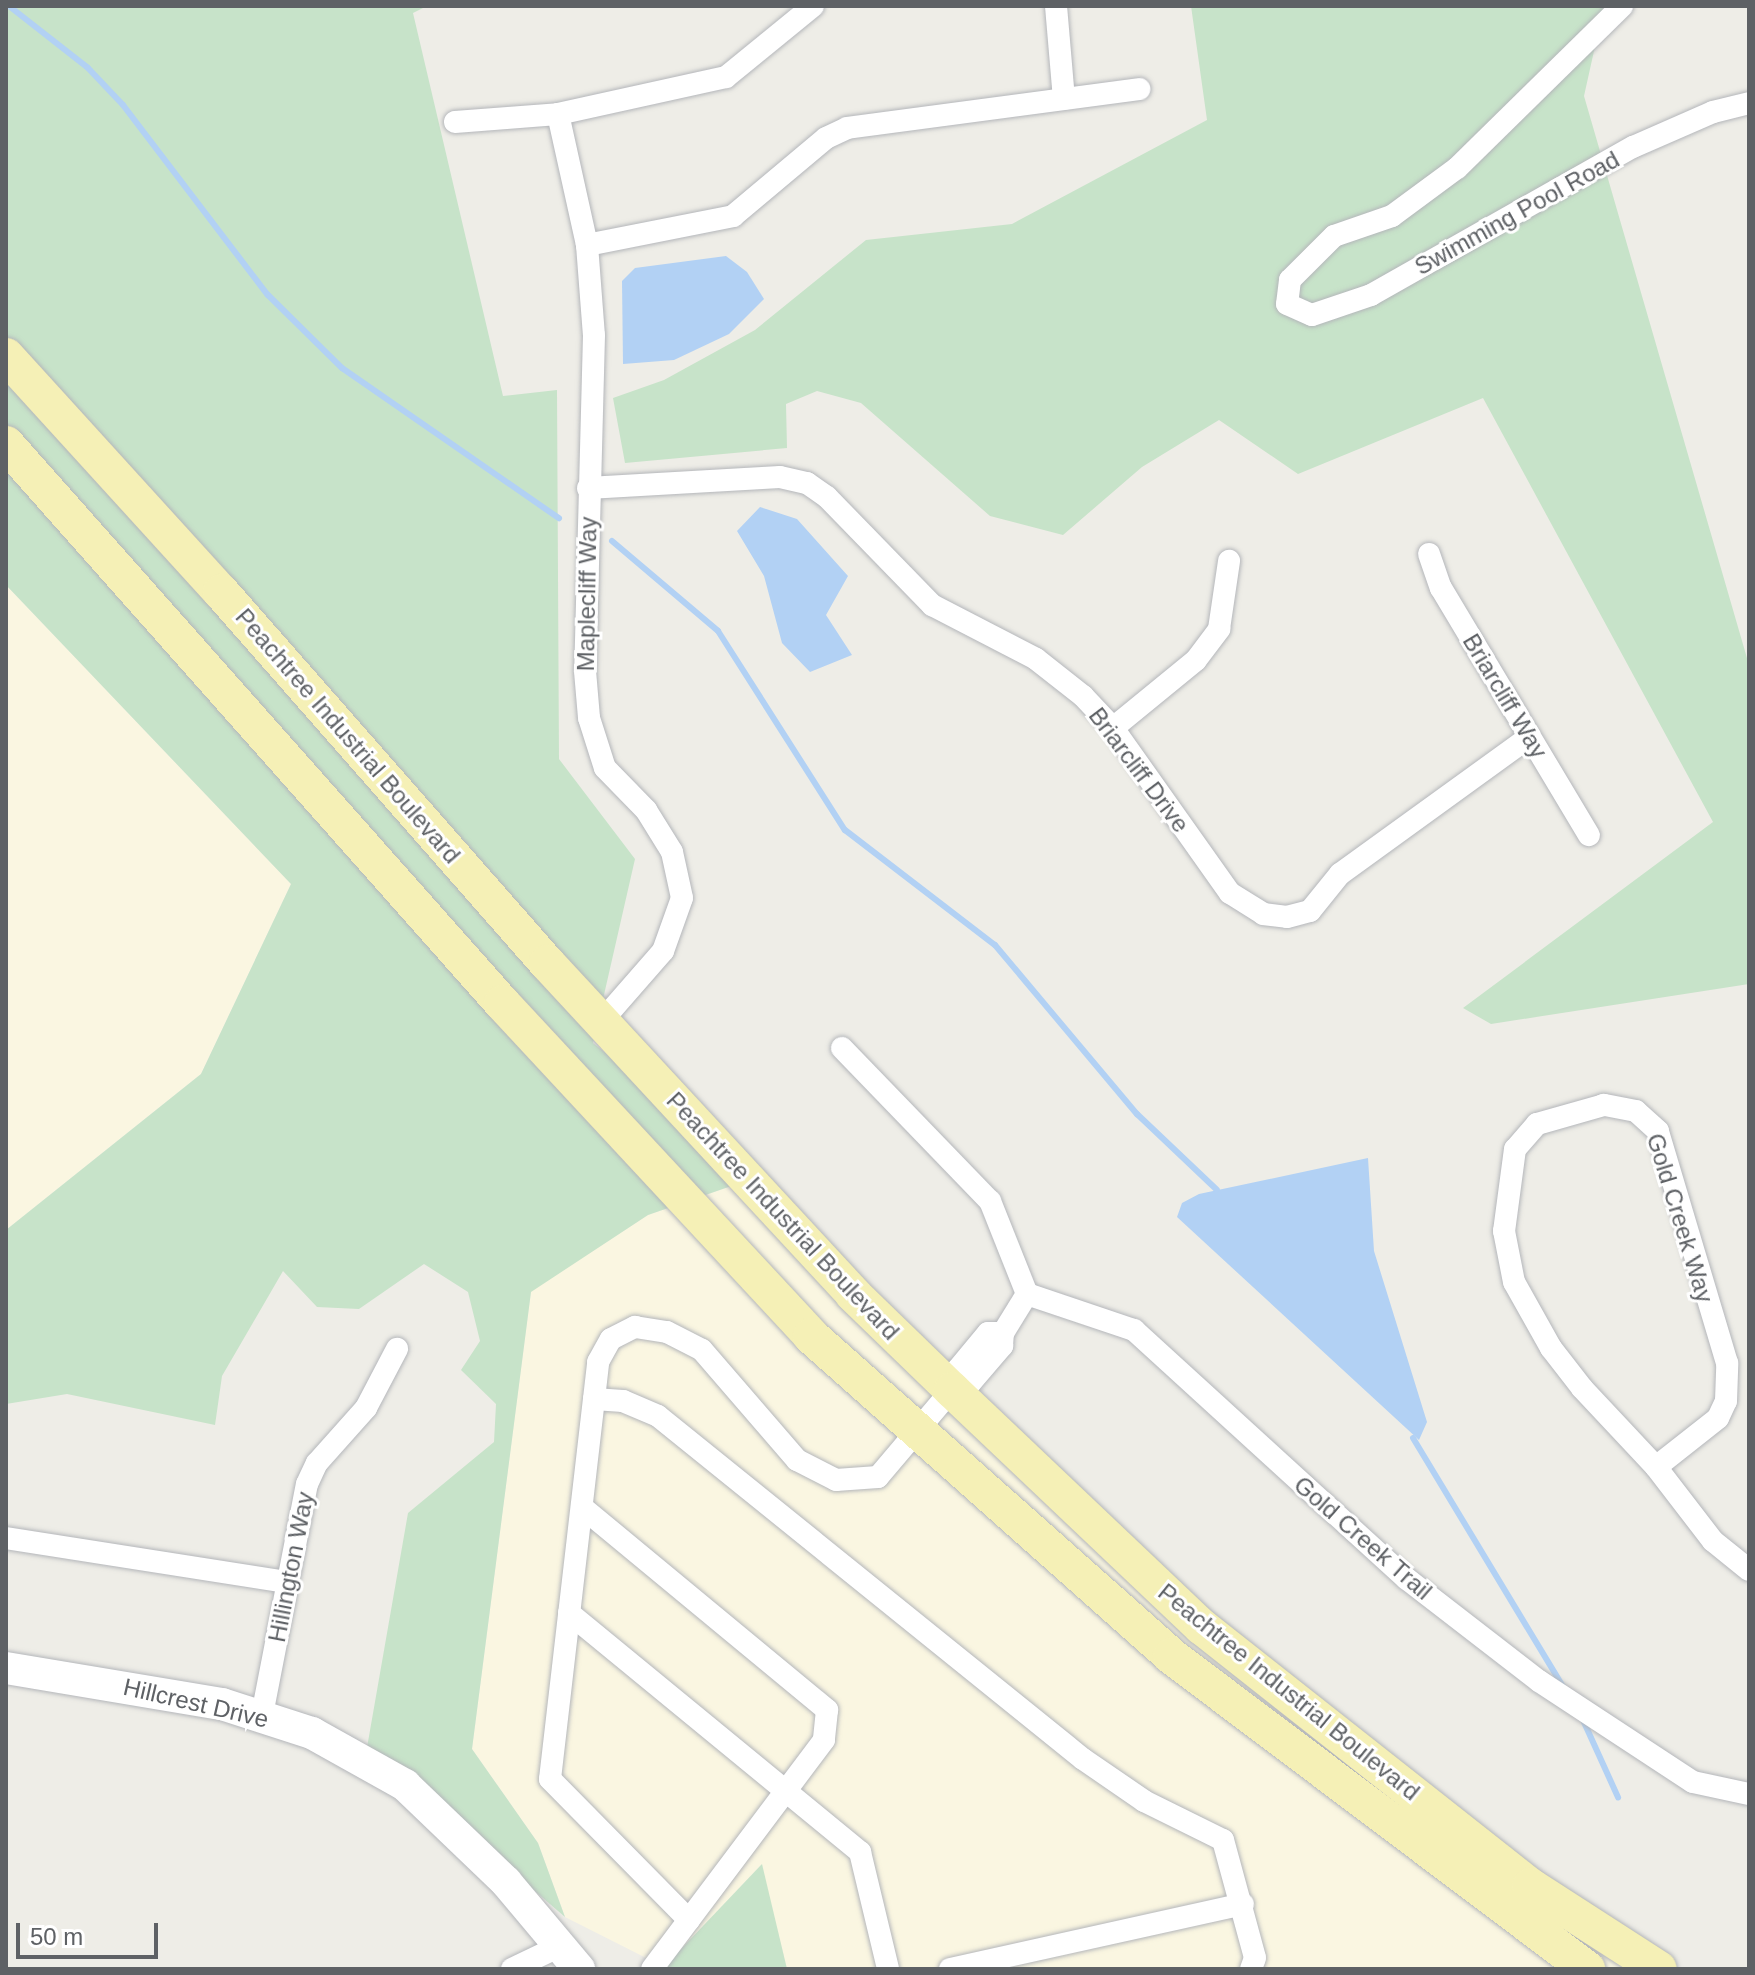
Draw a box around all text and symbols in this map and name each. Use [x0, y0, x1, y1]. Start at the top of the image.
street label: Swimming Pool Road [1410, 145, 1624, 281]
street label: Maplecliff Way [571, 516, 603, 672]
street label: Peachtree Industrial Boulevard [229, 603, 467, 869]
street label: Briarcliff Way [1457, 629, 1553, 763]
street label: Briarcliff Drive [1083, 702, 1195, 838]
street label: Peachtree Industrial Boulevard [661, 1086, 905, 1346]
street label: Gold Creek Way [1641, 1130, 1719, 1306]
street label: Gold Creek Trail [1288, 1470, 1438, 1606]
street label: Hillington Way [262, 1489, 320, 1645]
street label: Peachtree Industrial Boulevard [1152, 1578, 1426, 1806]
street label: Hillcrest Drive [121, 1672, 271, 1734]
scale bar [20, 1907, 162, 1957]
text: 50 m [30, 1923, 83, 1950]

